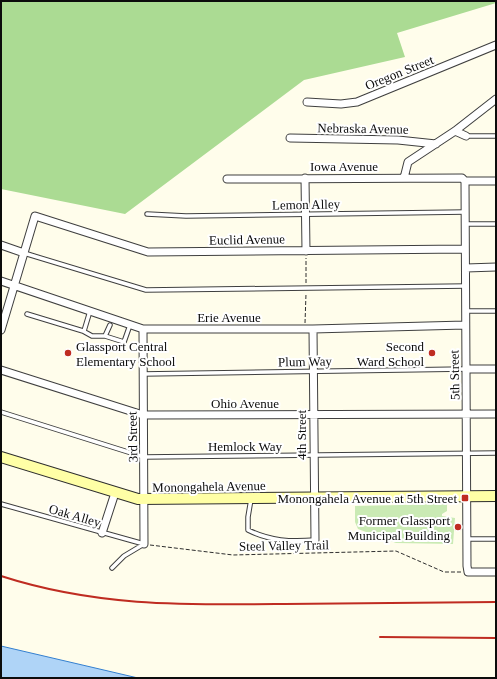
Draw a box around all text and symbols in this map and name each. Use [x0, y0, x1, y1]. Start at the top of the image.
street label: Oregon Street [363, 52, 436, 93]
street label: Nebraska Avenue [317, 120, 409, 137]
street label: Iowa Avenue [310, 159, 378, 174]
street label: Lemon Alley [272, 196, 341, 213]
street label: Euclid Avenue [209, 231, 285, 248]
street label: Erie Avenue [197, 310, 261, 325]
place label: Glassport Central Elementary School [76, 339, 176, 369]
place label: Second Ward School [357, 339, 424, 369]
marker: Glassport Central Elementary School [63, 348, 73, 358]
marker: Second Ward School [427, 348, 437, 358]
street label: 5th Street [447, 349, 462, 400]
street label: Plum Way [278, 354, 333, 369]
street label: Ohio Avenue [211, 396, 279, 411]
street label: 4th Street [294, 410, 309, 460]
street label: 3rd Street [125, 411, 140, 463]
street label: Hemlock Way [208, 439, 283, 454]
street label: Monongahela Avenue [152, 478, 266, 495]
place label: Monongahela Avenue at 5th Street [277, 491, 457, 506]
marker: Monongahela Avenue at 5th Street [460, 493, 470, 503]
street label: Oak Alley [47, 501, 103, 530]
place label: Former Glassport Municipal Building [348, 513, 450, 543]
marker: Former Glassport Municipal Building [453, 522, 463, 532]
street label: Steel Valley Trail [239, 537, 330, 554]

